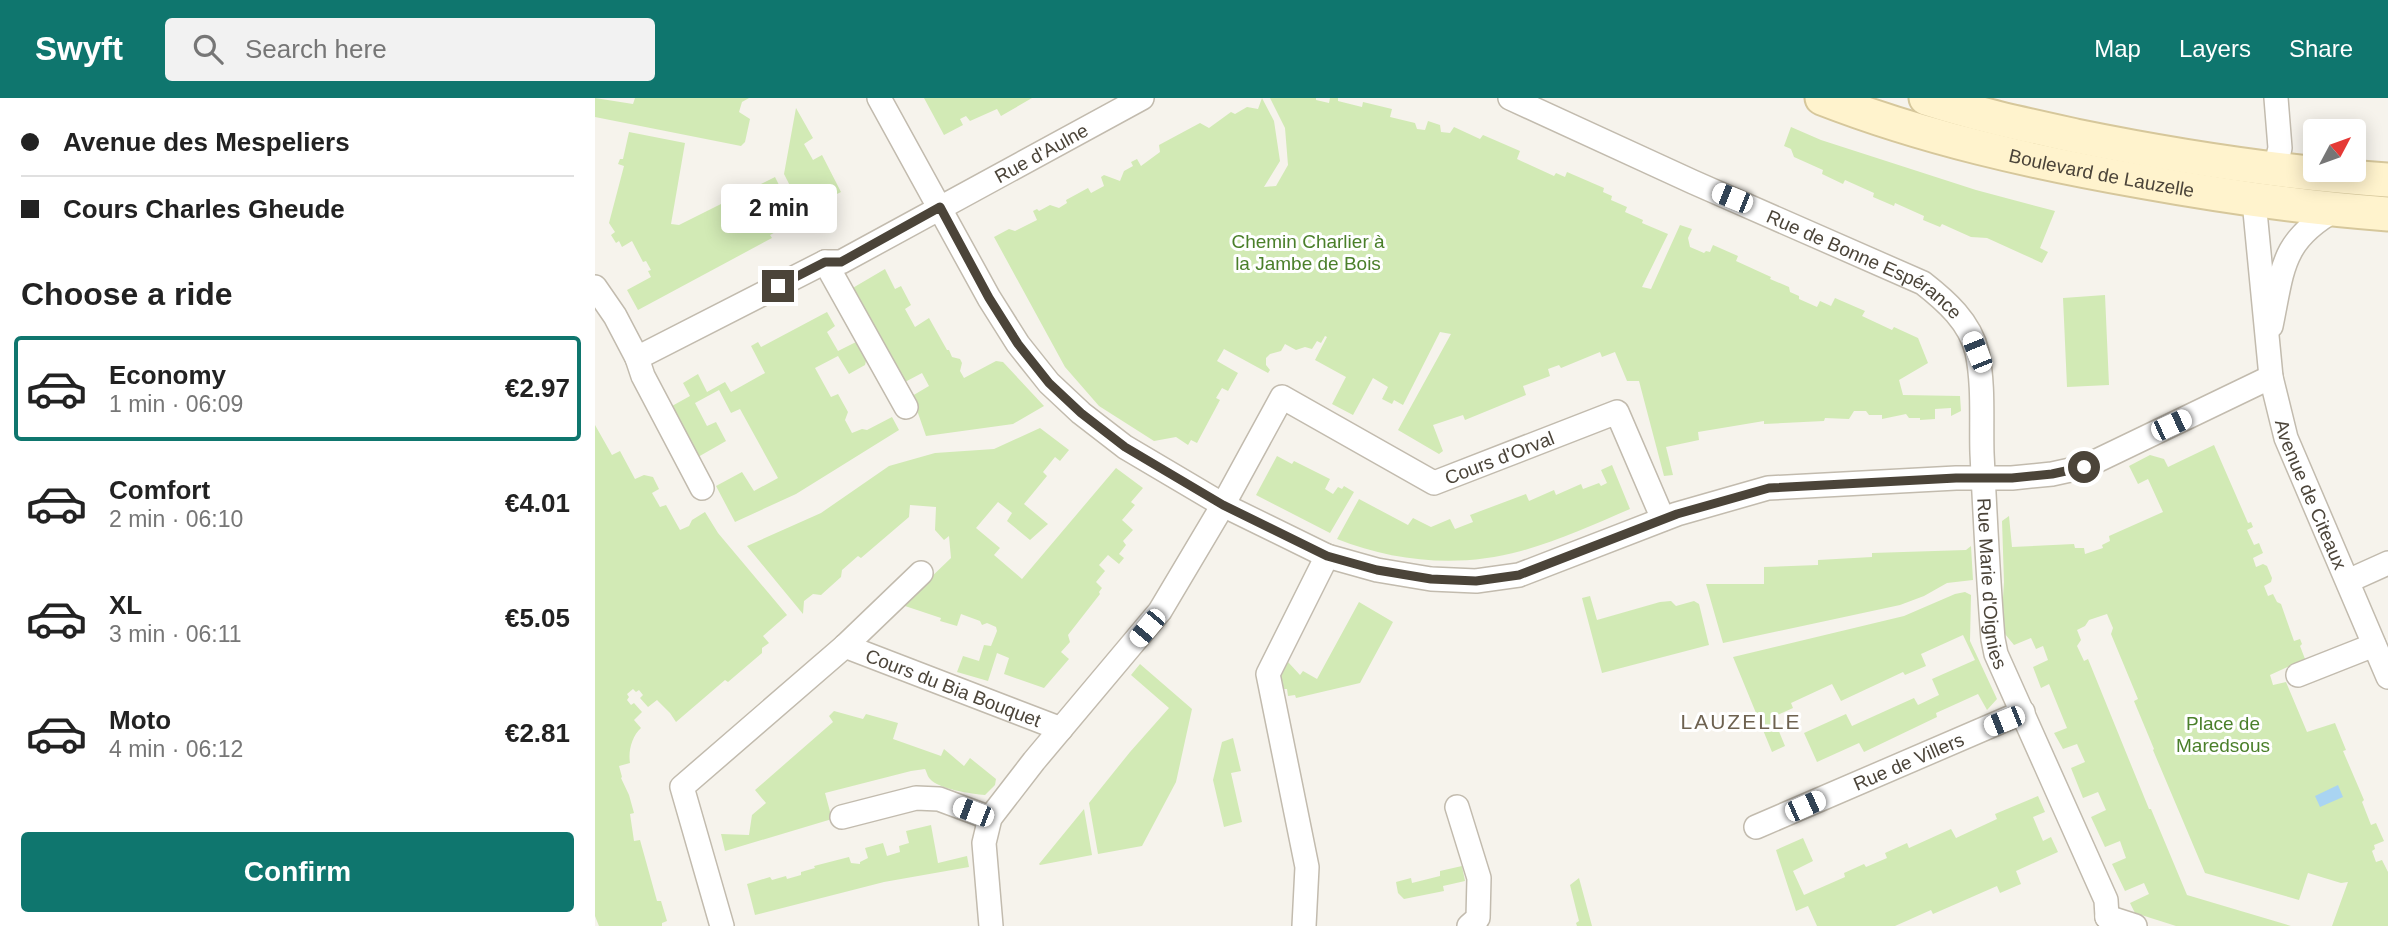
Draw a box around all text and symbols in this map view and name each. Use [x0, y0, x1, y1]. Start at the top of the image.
search box [165, 18, 655, 81]
text: Swyft [35, 30, 123, 67]
icon: search [189, 30, 227, 68]
text: Search here [245, 34, 387, 64]
text: Map [2094, 35, 2141, 62]
text: Layers [2179, 35, 2251, 62]
text: Share [2289, 35, 2353, 62]
street label: Rue d'Aulne [991, 119, 1091, 187]
north arrow [2303, 119, 2366, 182]
map controls [2303, 119, 2366, 182]
text: Avenue des Mespeliers [63, 127, 350, 157]
street label: Boulevard de Lauzelle [2007, 144, 2196, 201]
car [1709, 180, 1756, 216]
callout: 2 min [720, 184, 836, 234]
text: Cours Charles Gheude [63, 194, 345, 224]
text: 2 min [749, 195, 809, 221]
street label: Rue de Bonne Espérance [1764, 205, 1966, 323]
park label: Chemin Charlier à la Jambe de Bois [1231, 231, 1385, 274]
route end [762, 270, 794, 302]
text: Choose a ride [21, 276, 233, 312]
car [1960, 329, 1995, 375]
icon: car [25, 357, 88, 420]
text: Economy [109, 360, 226, 390]
text: €2.97 [505, 373, 570, 403]
text: 1 min · 06:09 [109, 391, 243, 417]
car [2148, 407, 2195, 443]
street label: Avenue de Citeaux [2271, 417, 2351, 573]
street label: Cours d'Orval [1442, 427, 1557, 488]
route start [2068, 451, 2100, 483]
icon: car [25, 472, 88, 535]
text: Comfort [109, 475, 210, 505]
text: €4.01 [505, 488, 570, 518]
street label: Rue Marie d'Oignies [1974, 497, 2012, 672]
text: 2 min · 06:10 [109, 506, 243, 532]
icon: car [25, 587, 88, 650]
text: XL [109, 590, 142, 620]
text: €5.05 [505, 603, 570, 633]
car [1126, 605, 1169, 651]
text: 3 min · 06:11 [109, 621, 242, 647]
street label: Cours du Bia Bouquet [863, 644, 1045, 731]
icon: car [25, 702, 88, 765]
car [1981, 703, 2028, 739]
text: Moto [109, 705, 171, 735]
district label: LAUZELLE [1680, 710, 1802, 733]
park label: Place de Maredsous [2176, 713, 2270, 756]
text: €2.81 [505, 718, 570, 748]
street label: Rue de Villers [1850, 728, 1967, 794]
text: 4 min · 06:12 [109, 736, 243, 762]
car [1782, 788, 1829, 824]
car [950, 795, 997, 829]
button: Confirm [21, 832, 574, 912]

